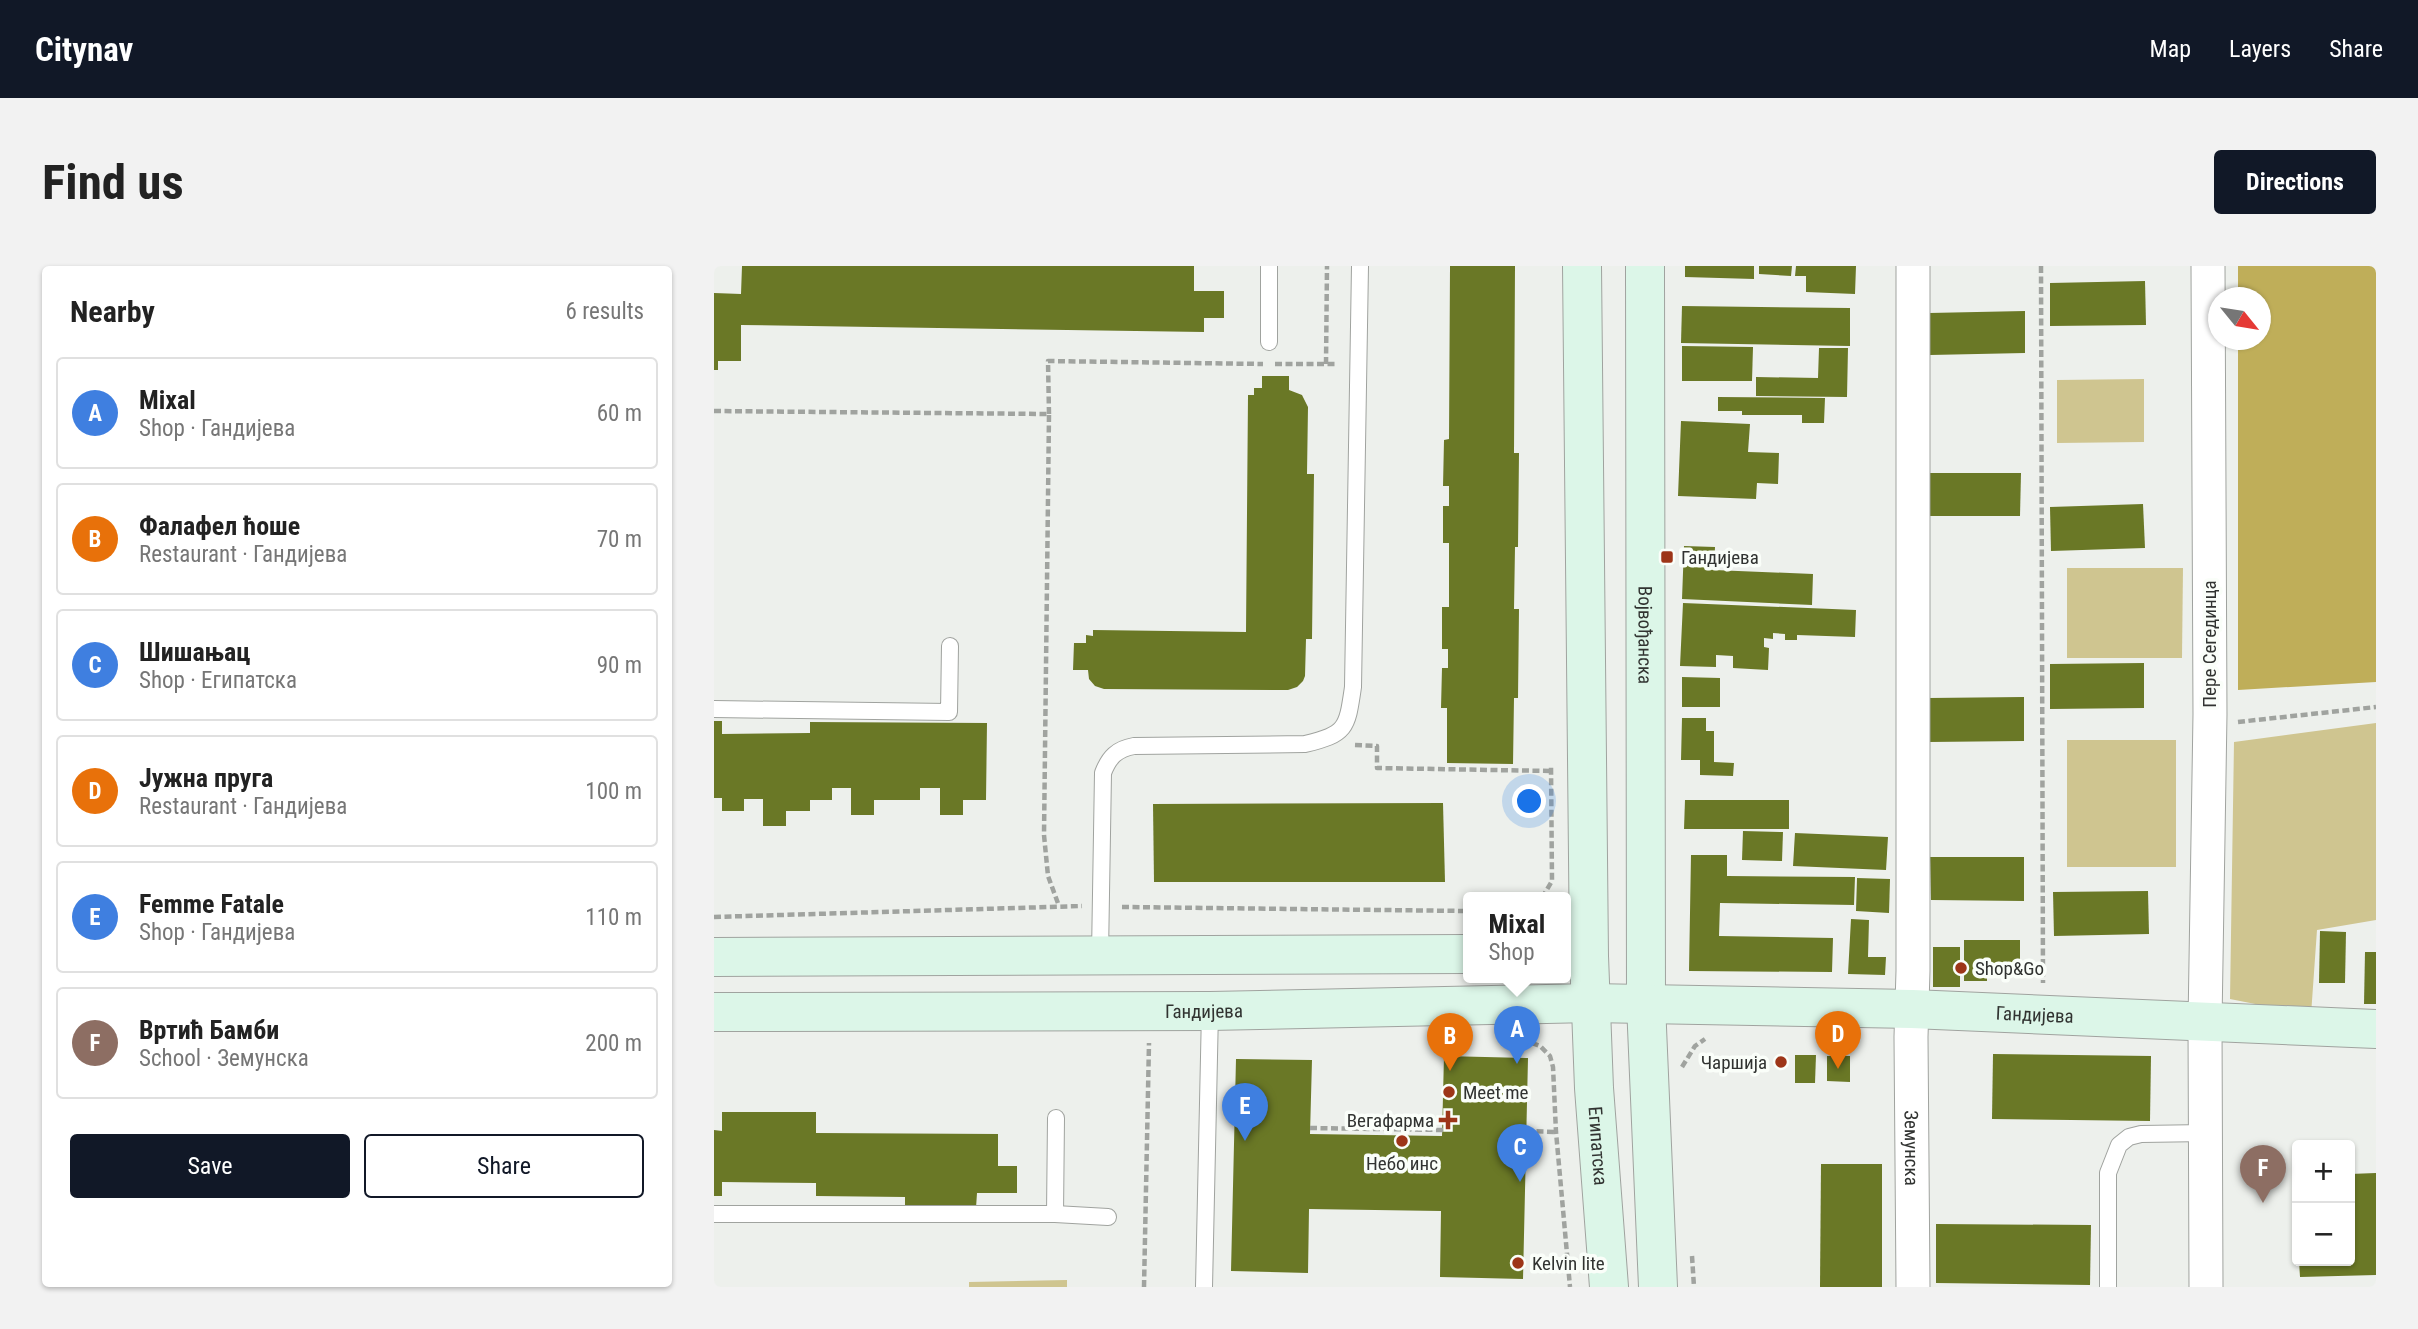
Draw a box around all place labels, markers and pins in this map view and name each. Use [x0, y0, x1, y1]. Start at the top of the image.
place label: Гандијева [1681, 546, 1759, 569]
marker: Гандијева [1659, 549, 1675, 565]
place label: Shop&Go [1975, 957, 2044, 980]
marker: Shop&Go [1953, 960, 1969, 976]
pin: A [1494, 1006, 1540, 1064]
pin: D [1815, 1011, 1861, 1069]
pin: B [1427, 1013, 1473, 1071]
place label: Чаршија [1701, 1051, 1767, 1074]
marker: Чаршија [1773, 1054, 1789, 1070]
place label: Meet me [1463, 1081, 1528, 1104]
pin: E [1222, 1083, 1268, 1141]
marker: Meet me [1441, 1084, 1457, 1100]
place label: Вегафарма [1347, 1109, 1434, 1132]
marker: Вегафарма [1440, 1112, 1456, 1128]
pin: C [1497, 1124, 1543, 1182]
marker: Небо инс [1394, 1133, 1410, 1149]
pin: F [2240, 1145, 2286, 1203]
place label: Небо инс [1366, 1152, 1438, 1175]
place label: Kelvin lite [1532, 1252, 1605, 1275]
marker: Kelvin lite [1510, 1255, 1526, 1271]

